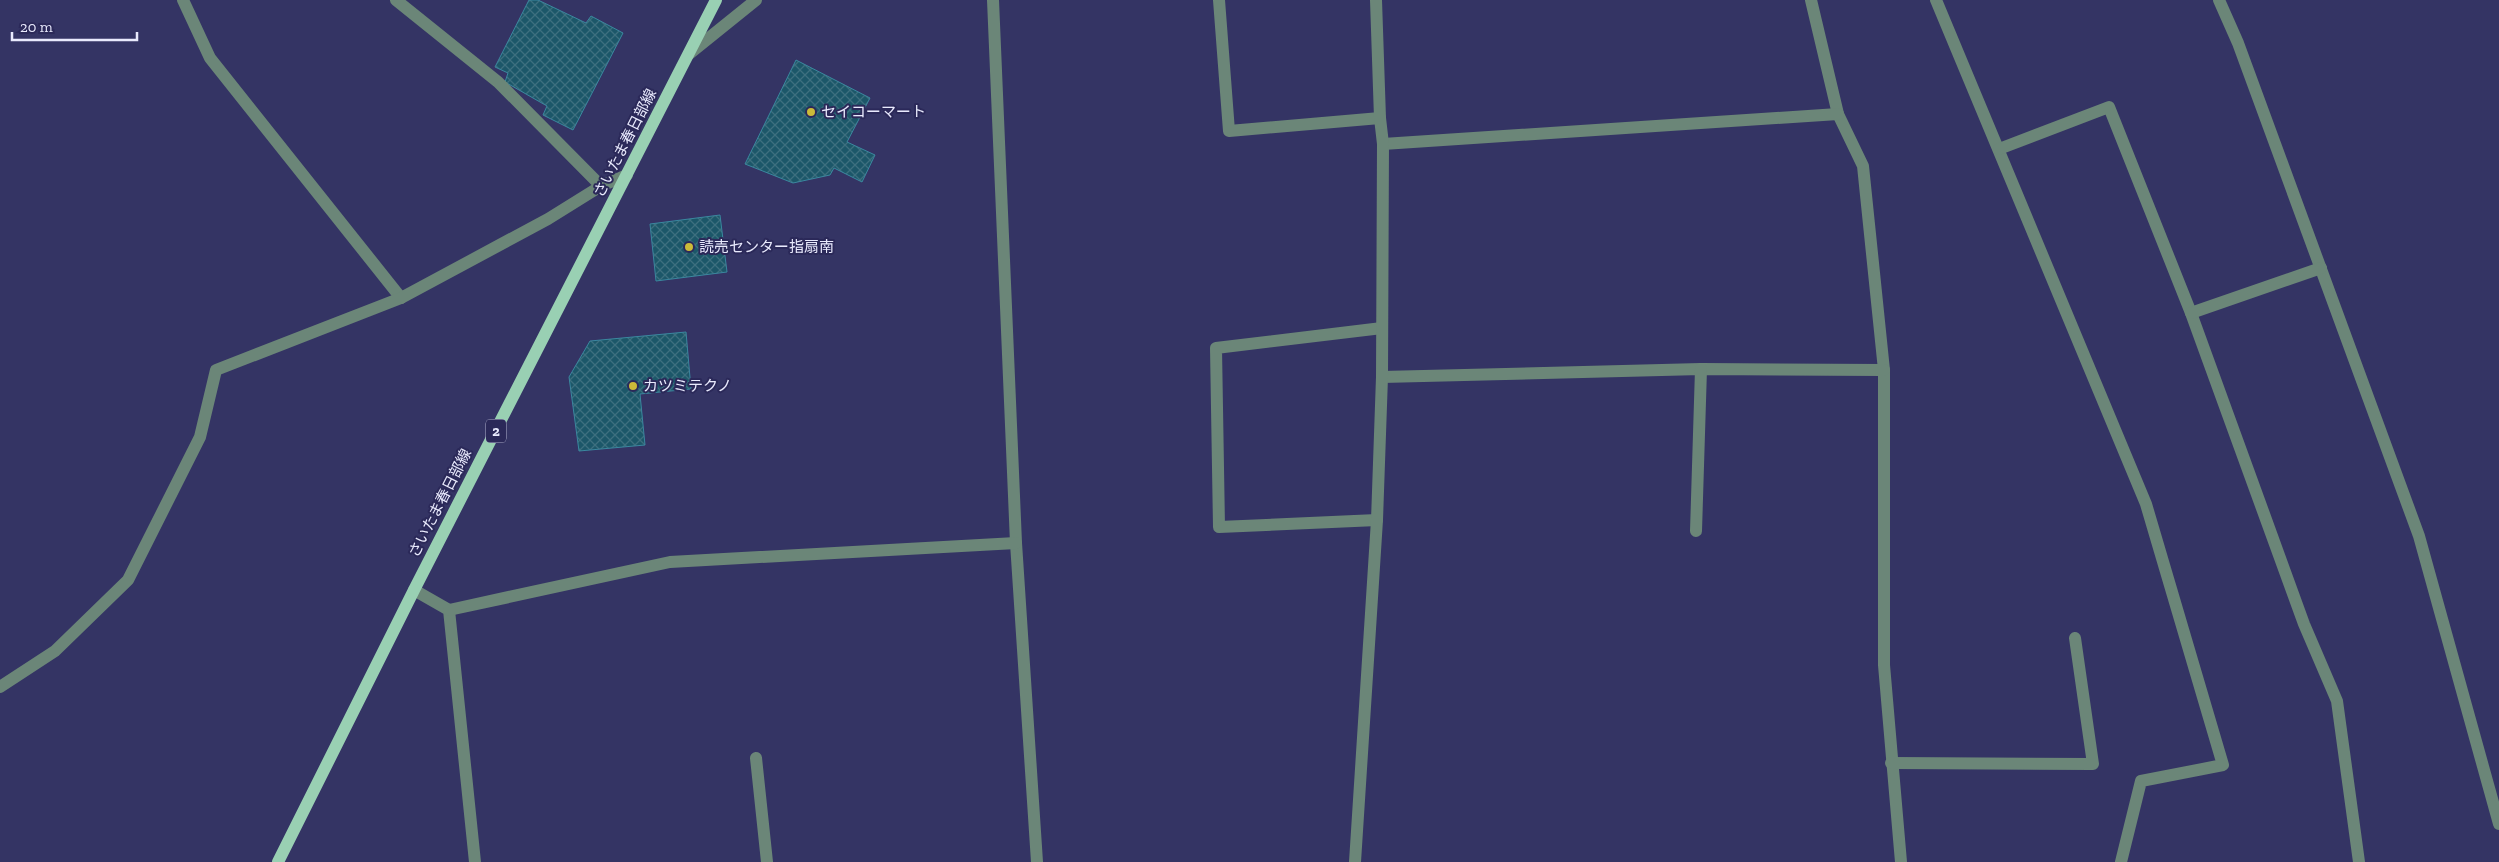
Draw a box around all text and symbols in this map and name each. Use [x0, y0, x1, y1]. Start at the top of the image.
scale bar [12, 10, 138, 42]
text: 20 m [20, 18, 53, 36]
street label: さいたま春日部線 [590, 86, 660, 200]
place label: セイコーマート [821, 103, 926, 121]
marker: セイコーマート [805, 106, 817, 118]
place label: 読売センター指扇南 [699, 238, 834, 256]
marker: 読売センター指扇南 [683, 241, 695, 253]
place label: カツミテクノ [643, 377, 732, 395]
marker: カツミテクノ [627, 380, 639, 392]
road number: 2 [486, 420, 506, 442]
street label: さいたま春日部線 [405, 446, 475, 560]

